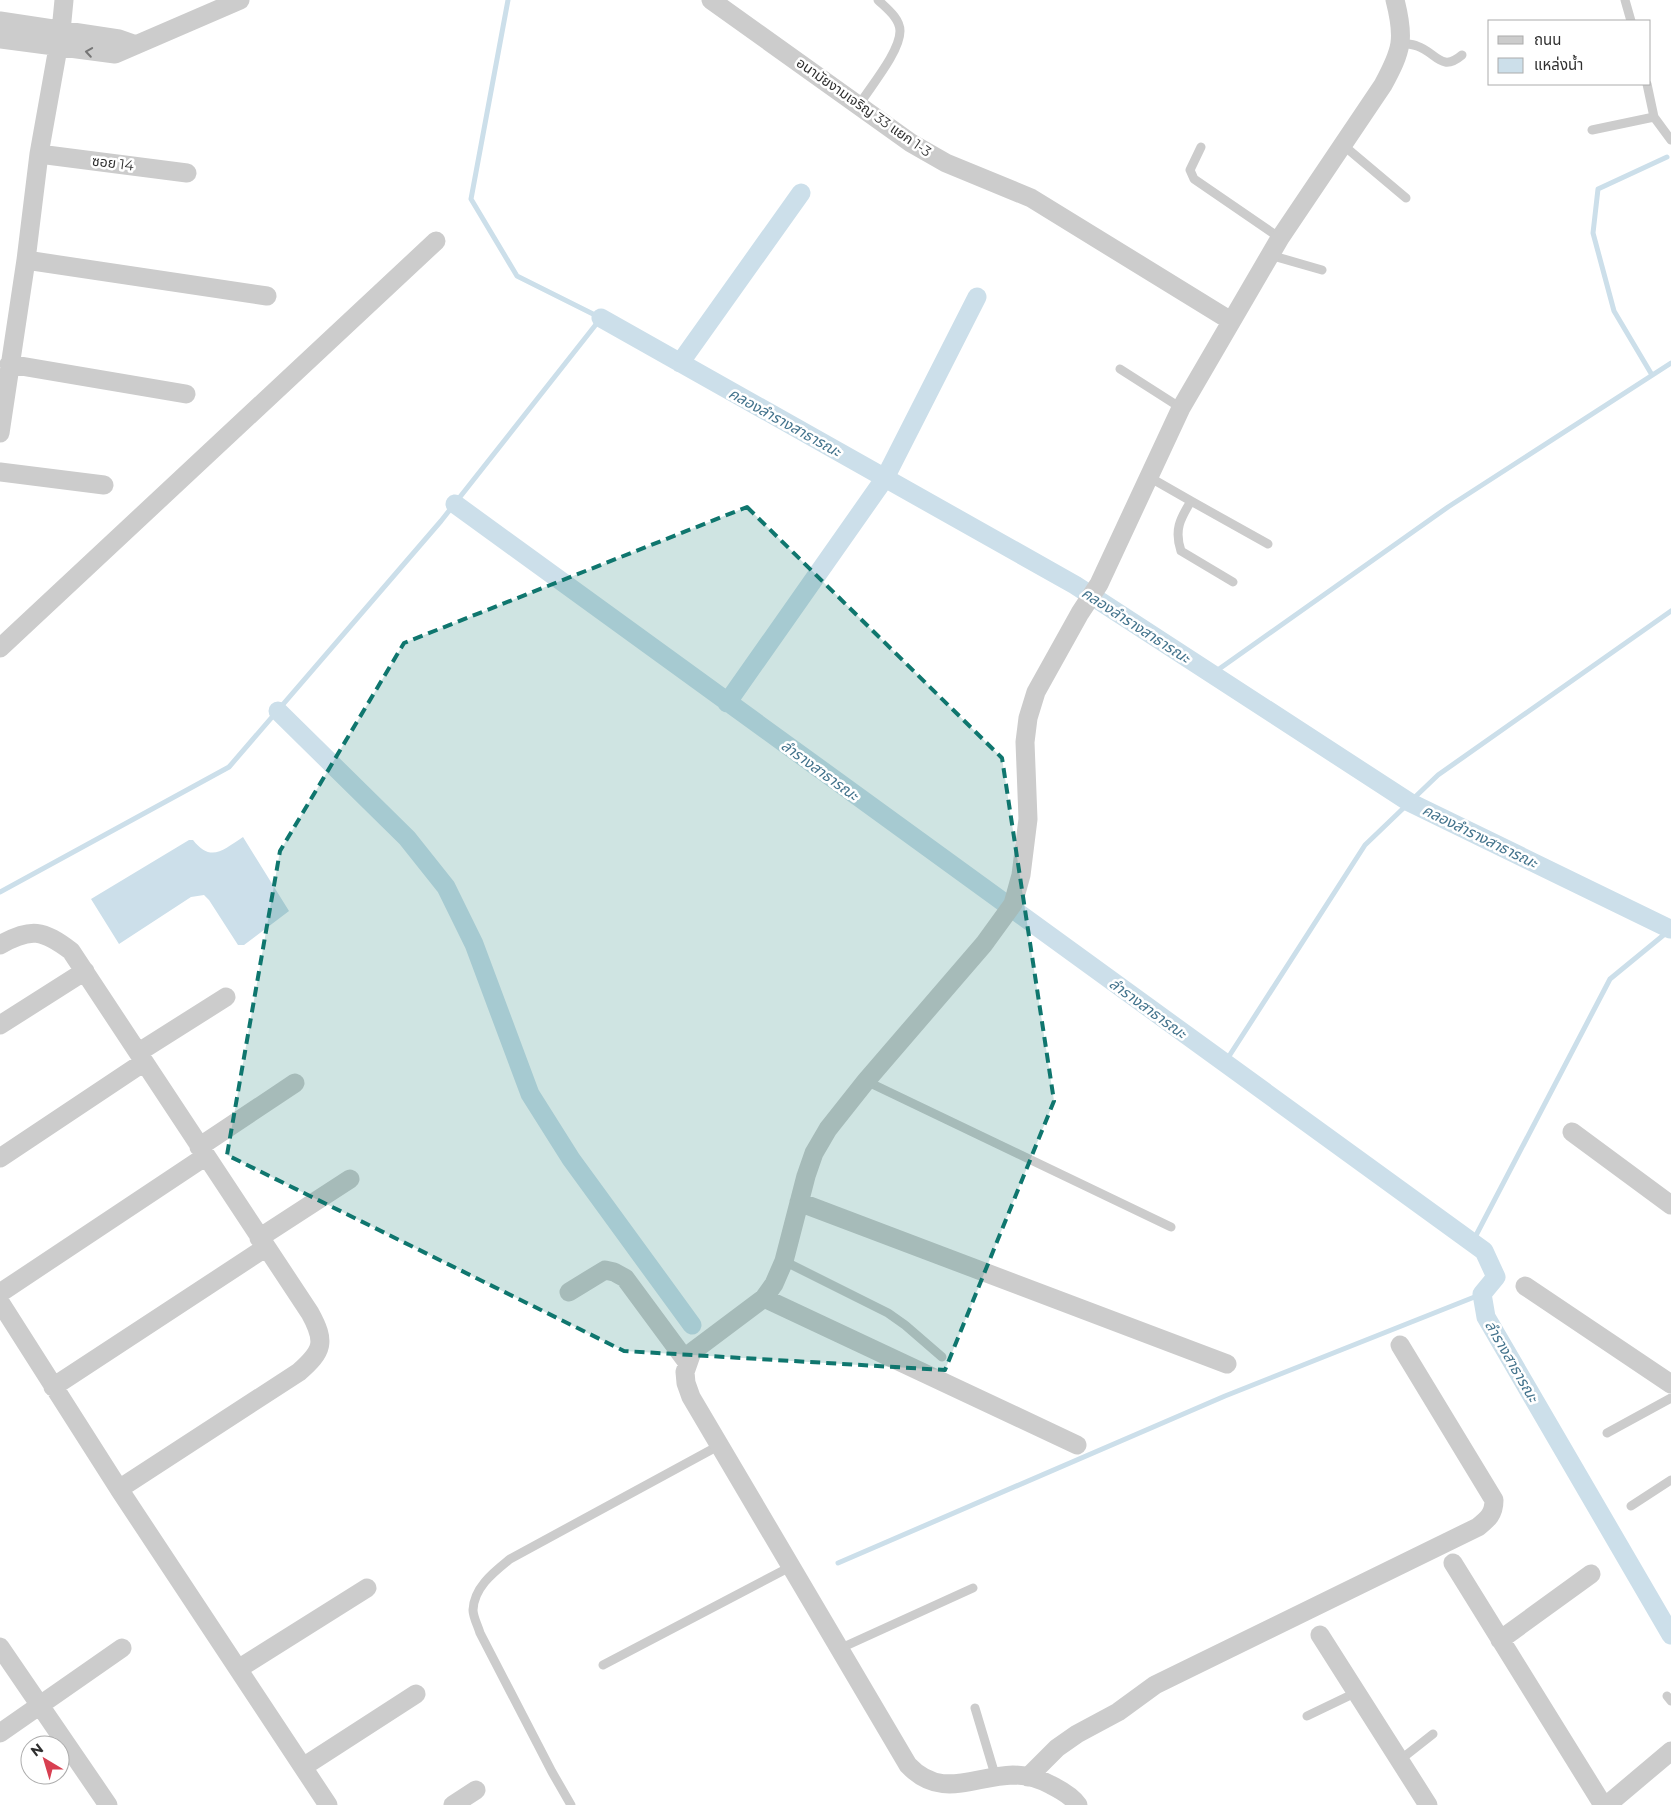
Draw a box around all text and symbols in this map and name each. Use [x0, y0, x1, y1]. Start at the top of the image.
legend [1488, 20, 1651, 85]
text: ถนน [1534, 30, 1561, 49]
one-way arrow [85, 47, 93, 57]
street label: อนามัยงามเจริญ 33 แยก 1-3 [793, 54, 935, 161]
text: แหล่งน้ำ [1534, 54, 1583, 74]
street label: ซอย 14 [91, 152, 136, 175]
water label: คลองลำรางสาธารณะ [726, 383, 846, 462]
water label: คลองลำรางสาธารณะ [1078, 583, 1195, 668]
water label: ลำรางสาธารณะ [778, 736, 864, 806]
water label: คลองลำรางสาธารณะ [1419, 800, 1542, 873]
water label: ลำรางสาธารณะ [1106, 974, 1192, 1044]
water label: ลำรางสาธารณะ [1481, 1317, 1544, 1407]
north arrow [20, 1735, 70, 1785]
text: N [27, 1739, 47, 1760]

